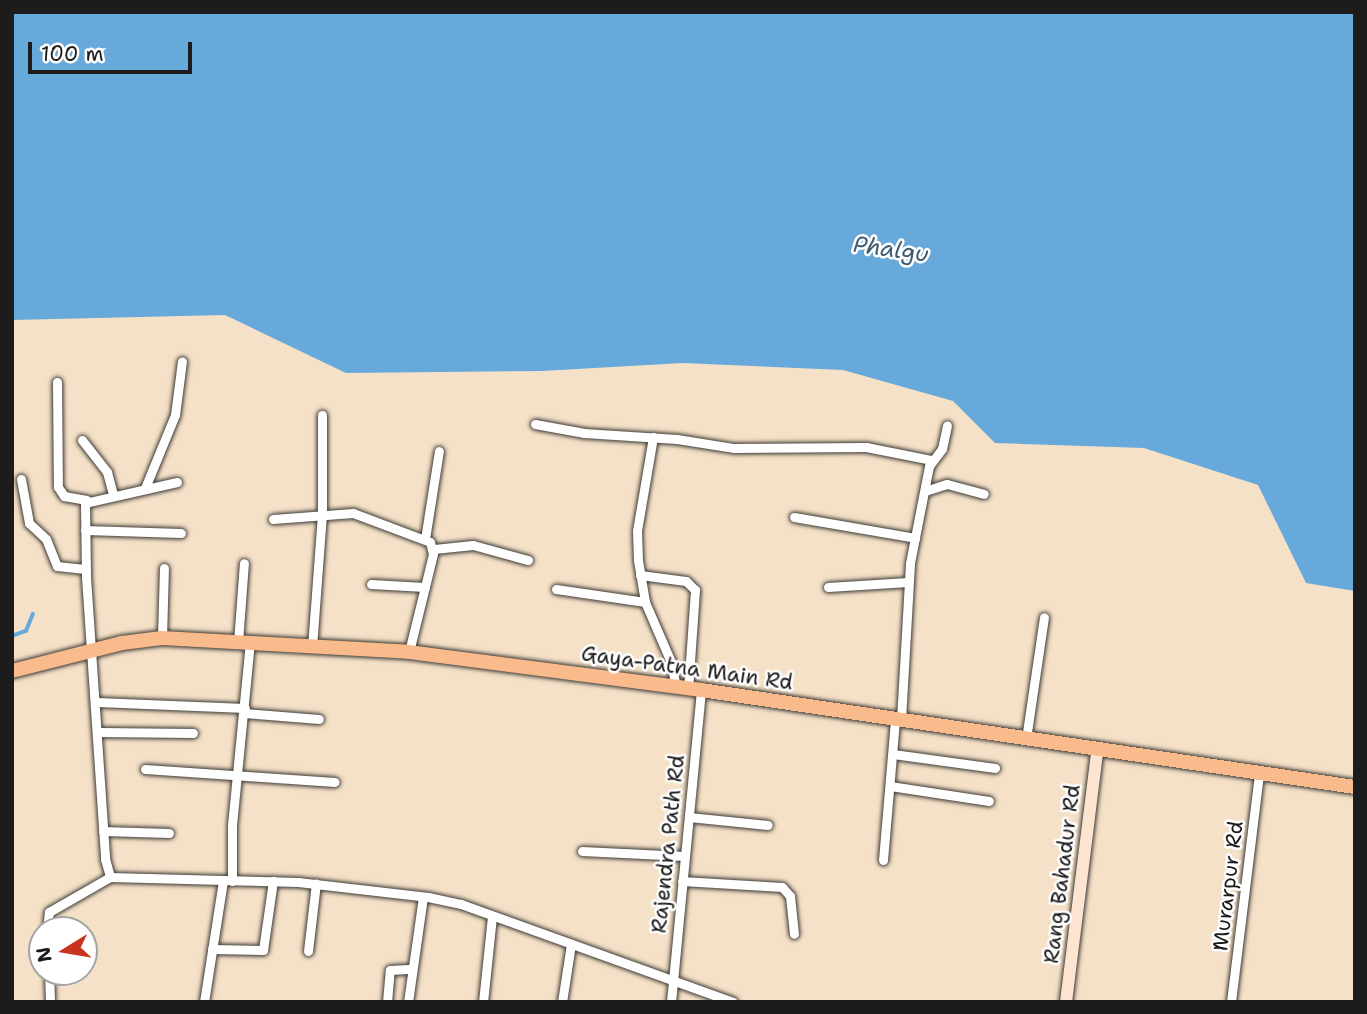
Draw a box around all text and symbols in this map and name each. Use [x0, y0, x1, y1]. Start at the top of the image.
scale bar [32, 28, 196, 72]
text: 100 m [41, 40, 104, 68]
water label: Phalgu [852, 230, 930, 268]
street label: Gaya-Patna Main Rd [580, 641, 794, 695]
street label: Rajendra Path Rd [646, 754, 690, 934]
street label: Rang Bahadur Rd [1039, 783, 1085, 965]
street label: Murarpur Rd [1208, 820, 1248, 952]
north arrow [28, 916, 98, 986]
text: N [30, 945, 58, 964]

